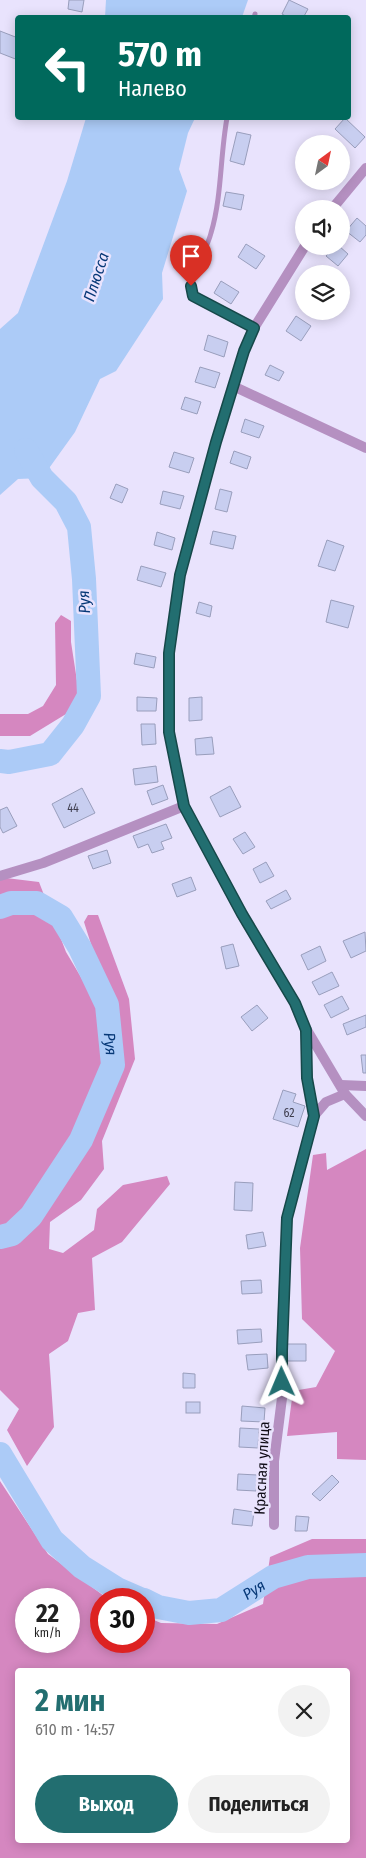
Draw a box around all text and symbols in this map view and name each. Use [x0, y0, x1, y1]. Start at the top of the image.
text: 570 m [118, 33, 202, 75]
icon: left [35, 35, 100, 100]
text: Налево [118, 75, 187, 102]
north arrow [295, 135, 350, 190]
map controls [295, 135, 350, 320]
button: sound [295, 200, 350, 255]
pin [170, 235, 212, 286]
icon: arrive [177, 242, 205, 270]
water label: Плюсса [79, 250, 113, 304]
button: layers [295, 265, 350, 320]
water label: Руя [74, 590, 94, 614]
house number: 44 [67, 801, 79, 815]
water label: Руя [100, 1031, 121, 1056]
house number: 62 [283, 1106, 295, 1120]
position arrow [255, 1355, 307, 1407]
street label: Красная улица [251, 1421, 273, 1515]
water label: Руя [239, 1575, 269, 1603]
speed limit sign: 30 [90, 1588, 155, 1653]
text: 22 [36, 1599, 59, 1629]
text: km/h [34, 1626, 61, 1640]
text: 2 мин [35, 1683, 106, 1719]
button: close [278, 1685, 330, 1737]
text: 610 m · 14:57 [35, 1720, 115, 1739]
button: Выход [35, 1775, 178, 1833]
button: Поделиться [188, 1775, 330, 1833]

